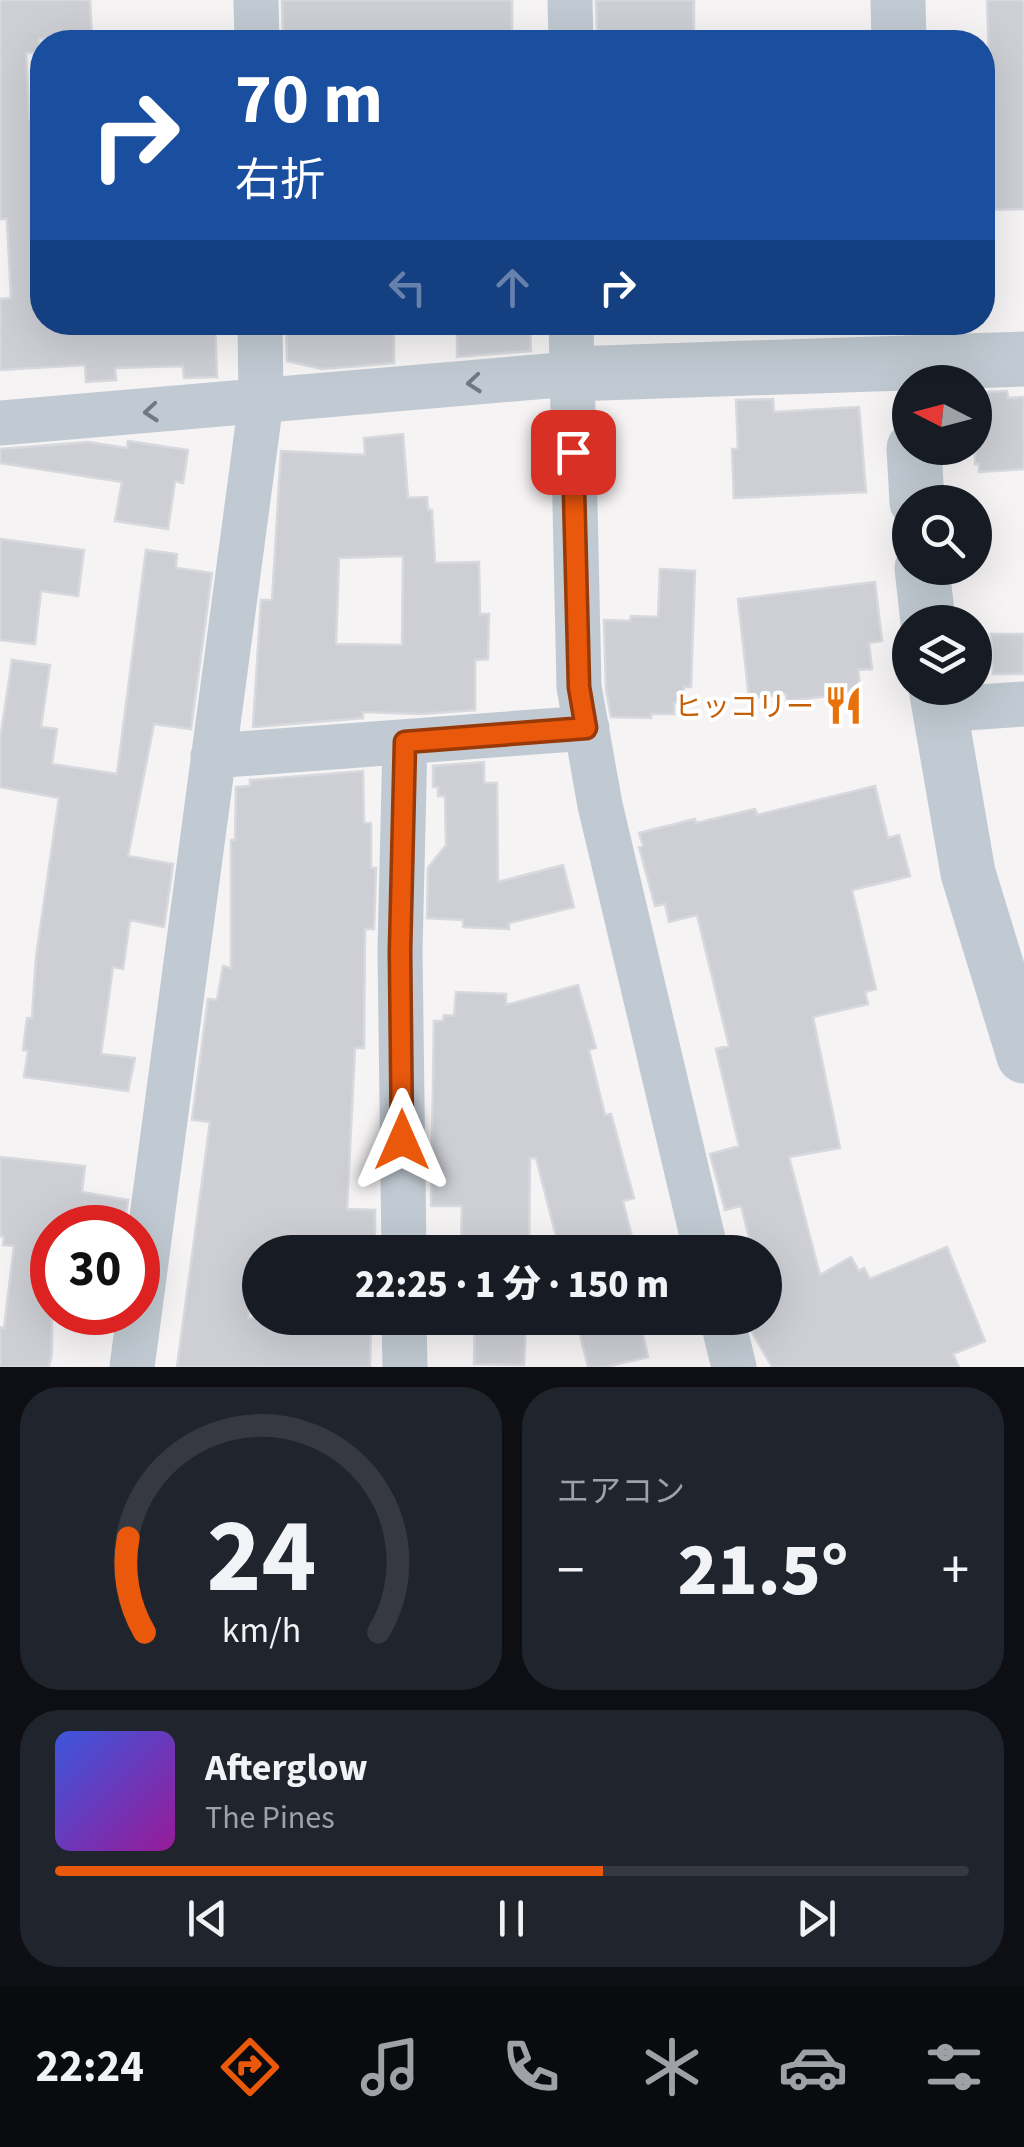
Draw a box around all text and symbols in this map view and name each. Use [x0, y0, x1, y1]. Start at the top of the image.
text: 70 m [235, 50, 383, 150]
icon: right [70, 70, 200, 200]
text: 右折 [235, 149, 325, 213]
icon: left [380, 260, 435, 315]
icon: ahead [485, 260, 540, 315]
icon: right [590, 260, 645, 315]
north arrow [892, 365, 992, 465]
map controls [892, 365, 992, 705]
one-way arrow [466, 371, 482, 393]
one-way arrow [142, 400, 158, 422]
pin [531, 410, 616, 495]
icon: arrive [546, 425, 601, 480]
button: search [892, 485, 992, 585]
button: layers [892, 605, 992, 705]
restaurant icon: ヒッコリー [823, 685, 865, 727]
place label: ヒッコリー [674, 687, 814, 727]
position arrow [350, 1088, 454, 1192]
speed limit sign: 30 [30, 1205, 160, 1335]
text: 22:25 · 1 分 · 150 m [355, 1258, 669, 1312]
text: エアコン [557, 1469, 685, 1515]
text: 24 [206, 1484, 316, 1632]
text: 21.5° [677, 1517, 849, 1624]
text: − [557, 1532, 584, 1610]
text: + [942, 1532, 969, 1610]
text: km/h [221, 1605, 301, 1656]
text: Afterglow [205, 1741, 368, 1795]
text: The Pines [205, 1795, 335, 1841]
icon: previous [180, 1891, 235, 1946]
icon: pause [484, 1891, 539, 1946]
icon: next [789, 1891, 844, 1946]
icon: directions [215, 2032, 285, 2102]
icon: music [355, 2032, 425, 2102]
icon: phone [496, 2032, 566, 2102]
icon: climate [637, 2032, 707, 2102]
icon: car [778, 2032, 848, 2102]
icon: filters [919, 2032, 989, 2102]
text: 22:24 [35, 2035, 144, 2099]

